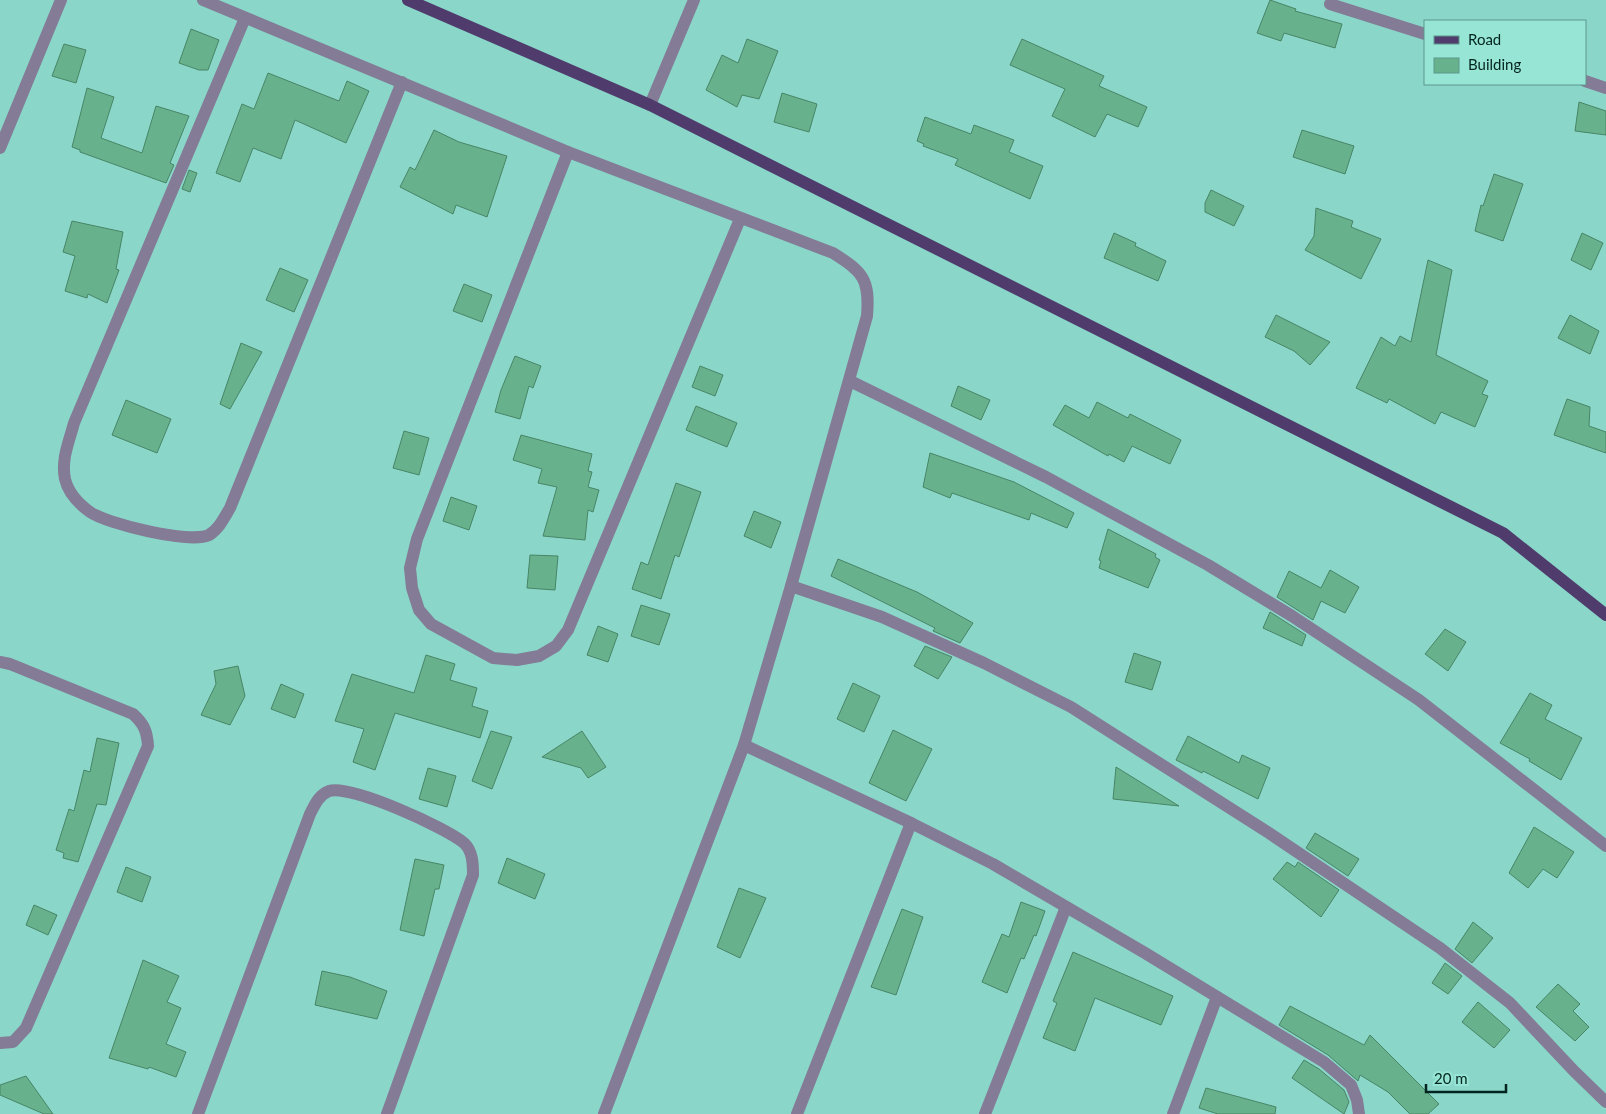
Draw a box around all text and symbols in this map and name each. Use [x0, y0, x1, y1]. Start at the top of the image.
legend [1424, 20, 1586, 85]
text: Road [1468, 30, 1501, 48]
text: Building [1468, 55, 1521, 73]
scale bar [1426, 1062, 1506, 1094]
text: 20 m [1434, 1069, 1468, 1087]

